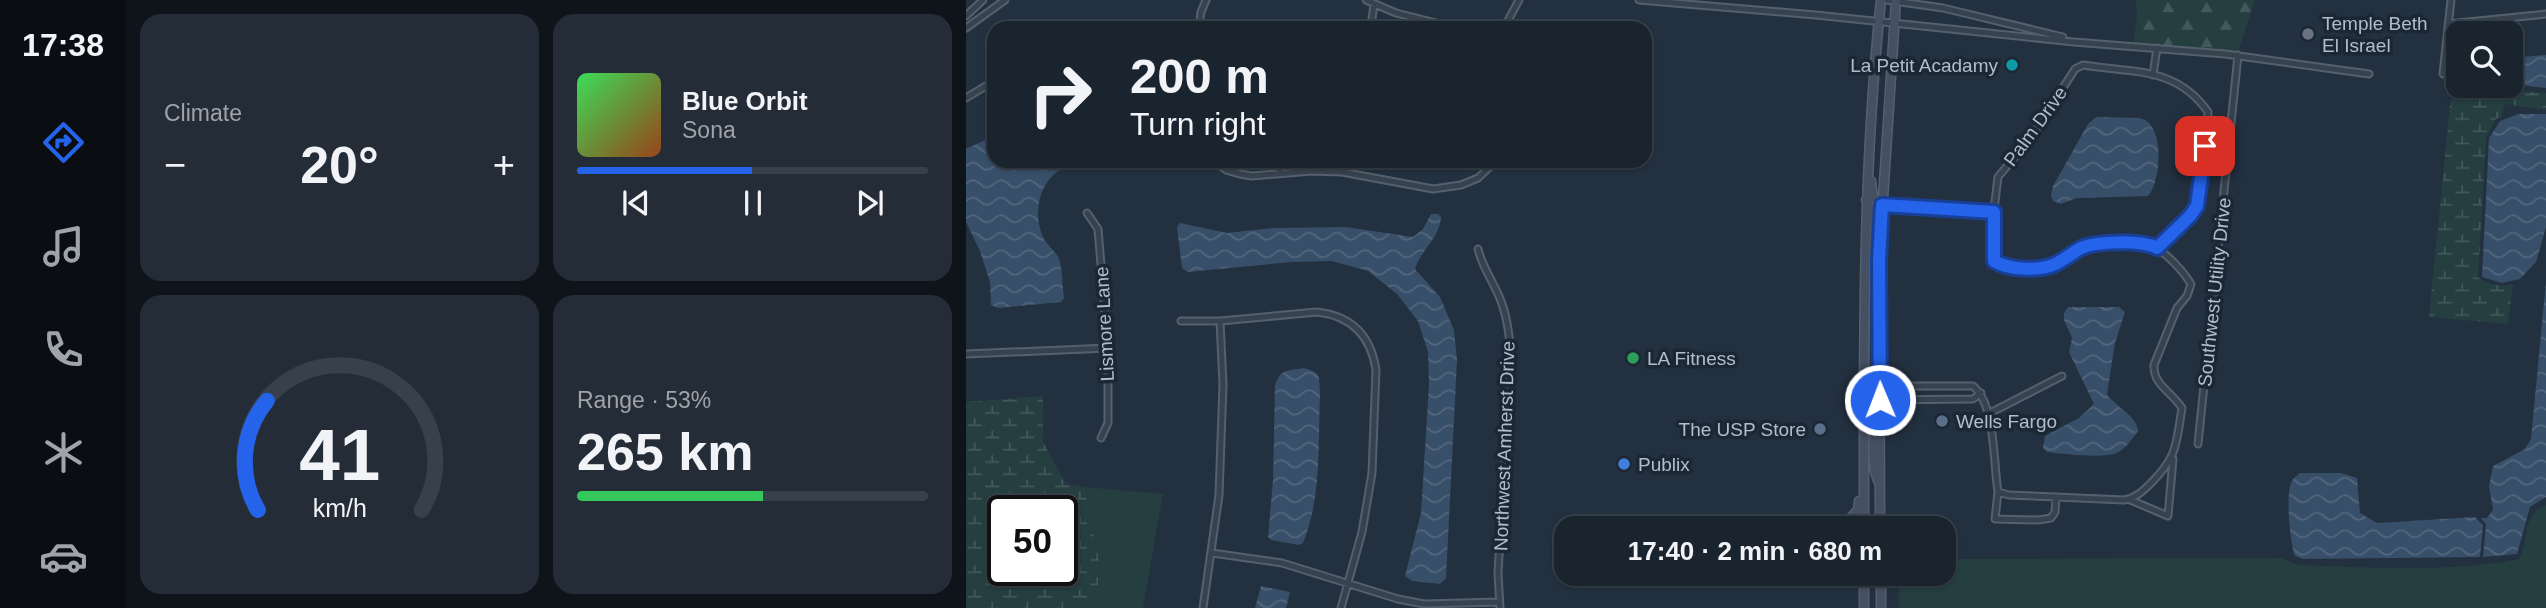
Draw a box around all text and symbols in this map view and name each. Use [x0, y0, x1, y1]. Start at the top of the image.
place label: Temple Beth El Israel [2322, 13, 2428, 56]
map controls [2446, 21, 2523, 98]
button: search [2446, 21, 2523, 98]
marker: Temple Beth El Israel [2300, 26, 2316, 42]
text: 17:38 [22, 27, 104, 63]
icon: right [1015, 49, 1106, 140]
text: 200 m [1130, 49, 1269, 103]
place label: La Petit Acadamy [1850, 55, 1998, 76]
marker: La Petit Acadamy [2004, 57, 2020, 73]
street label: Palm Drive [2000, 83, 2071, 170]
text: Blue Orbit [682, 86, 808, 116]
text: Climate [164, 100, 242, 126]
text: Turn right [1130, 106, 1266, 142]
pin [2175, 116, 2235, 176]
text: Sona [682, 117, 736, 143]
icon: directions [39, 118, 88, 167]
icon: arrive [2186, 127, 2224, 165]
text: 20° [300, 136, 379, 194]
text: − [164, 144, 186, 186]
text: + [493, 144, 515, 186]
icon: previous [617, 184, 655, 222]
icon: pause [734, 184, 772, 222]
icon: next [851, 184, 889, 222]
street label: Southwest Utility Drive [2194, 196, 2235, 388]
icon: music [39, 222, 88, 271]
street label: Lismore Lane [1091, 266, 1118, 382]
icon: phone [39, 325, 88, 374]
street label: Northwest Amherst Drive [1490, 341, 1519, 551]
place label: LA Fitness [1647, 348, 1736, 369]
marker: LA Fitness [1625, 350, 1641, 366]
position arrow [1843, 363, 1917, 437]
text: Range · 53% [577, 387, 711, 413]
place label: Wells Fargo [1956, 411, 2057, 432]
marker: Wells Fargo [1934, 413, 1950, 429]
text: 41 [299, 415, 380, 496]
place label: The USP Store [1679, 419, 1806, 440]
marker: The USP Store [1812, 421, 1828, 437]
text: 265 km [577, 423, 753, 481]
icon: climate [39, 428, 88, 477]
place label: Publix [1638, 454, 1690, 475]
marker: Publix [1616, 456, 1632, 472]
text: km/h [312, 494, 367, 522]
speed limit sign: 50 [987, 495, 1078, 586]
icon: car [39, 532, 88, 581]
text: 17:40 · 2 min · 680 m [1628, 536, 1882, 566]

